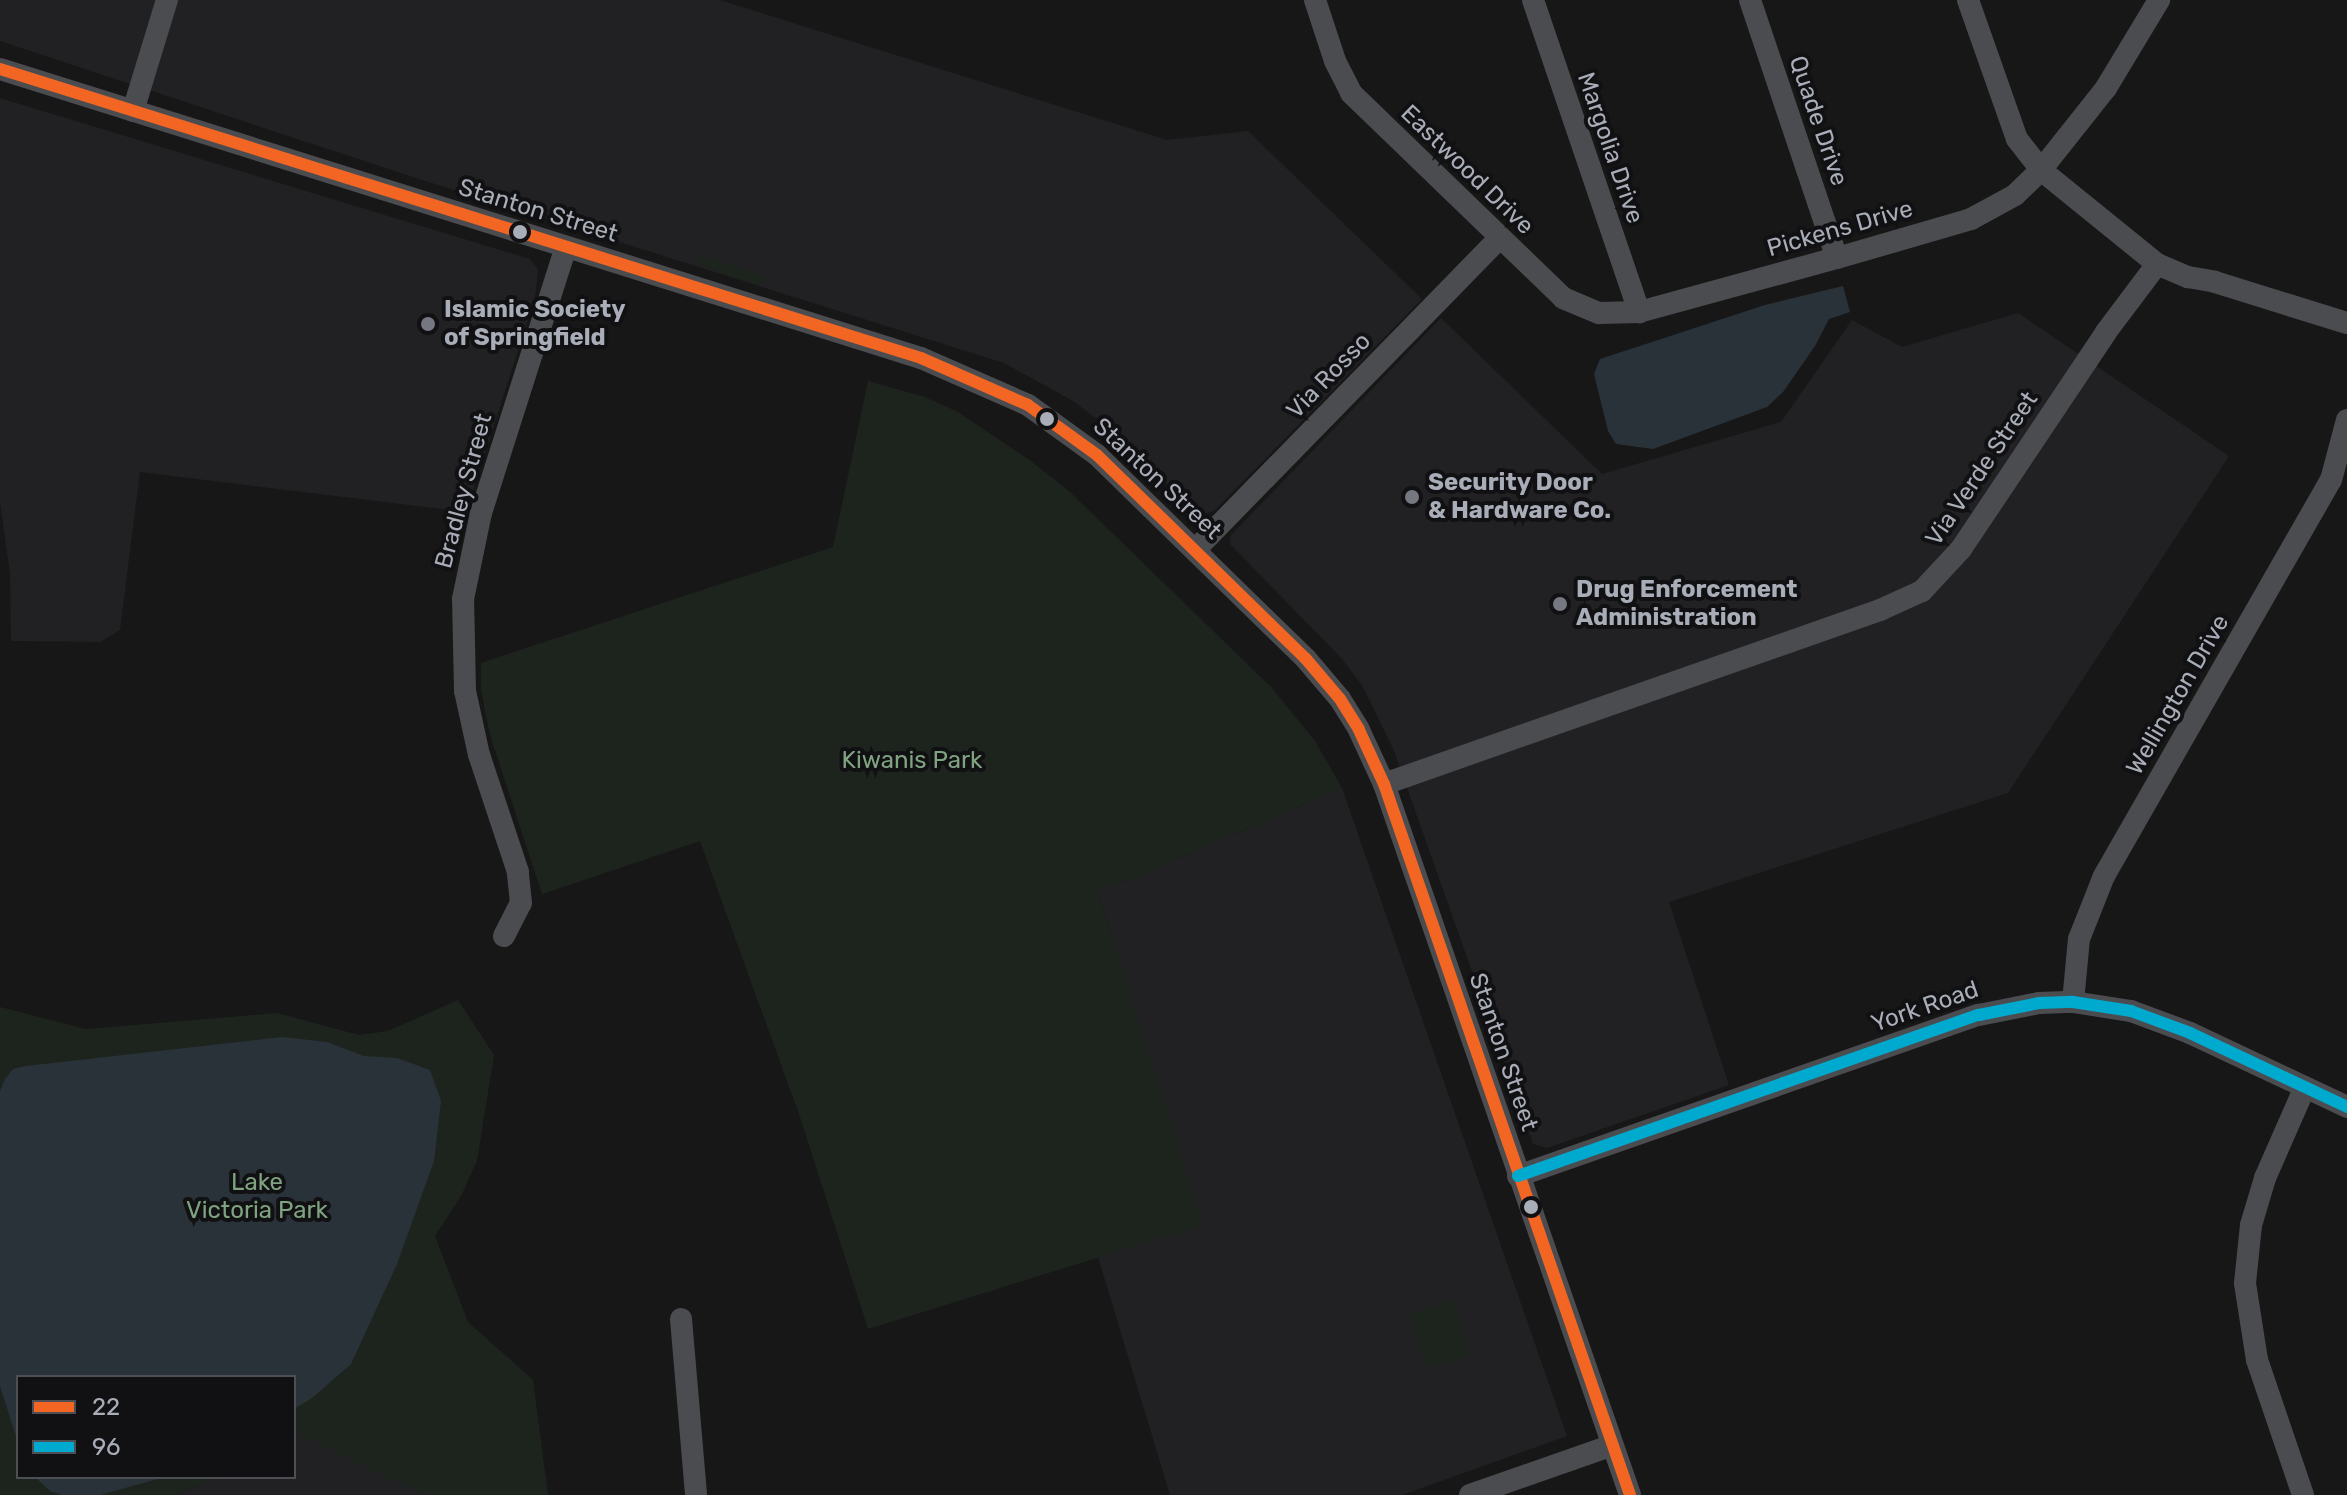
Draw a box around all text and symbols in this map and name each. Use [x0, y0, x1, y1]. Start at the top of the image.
street label: Quade Drive [1782, 52, 1854, 190]
street label: Margolia Drive [1571, 69, 1649, 227]
street label: Eastwood Drive [1394, 99, 1540, 241]
street label: Stanton Street [455, 173, 621, 249]
street label: Pickens Drive [1764, 194, 1916, 264]
unlabelled marker [512, 224, 528, 240]
place label: Islamic Society of Springfield [444, 296, 626, 352]
marker: Islamic Society of Springfield [419, 315, 437, 333]
street label: Via Rosso [1281, 327, 1377, 425]
street label: Via Verde Street [1920, 386, 2044, 552]
street label: Bradley Street [429, 410, 499, 572]
unlabelled marker [1039, 411, 1055, 427]
street label: Stanton Street [1087, 412, 1227, 546]
place label: Security Door & Hardware Co. [1428, 469, 1611, 525]
marker: Security Door & Hardware Co. [1403, 488, 1421, 506]
place label: Drug Enforcement Administration [1576, 576, 1798, 632]
marker: Drug Enforcement Administration [1551, 595, 1569, 613]
street label: Wellington Drive [2121, 610, 2235, 780]
park label: Kiwanis Park [842, 747, 982, 775]
street label: Stanton Street [1463, 969, 1543, 1135]
street label: York Road [1868, 975, 1982, 1039]
park label: Lake Victoria Park [186, 1169, 328, 1225]
unlabelled marker [1523, 1199, 1539, 1215]
legend [16, 1375, 296, 1479]
text: 22 [92, 1393, 120, 1421]
text: 96 [92, 1433, 120, 1461]

